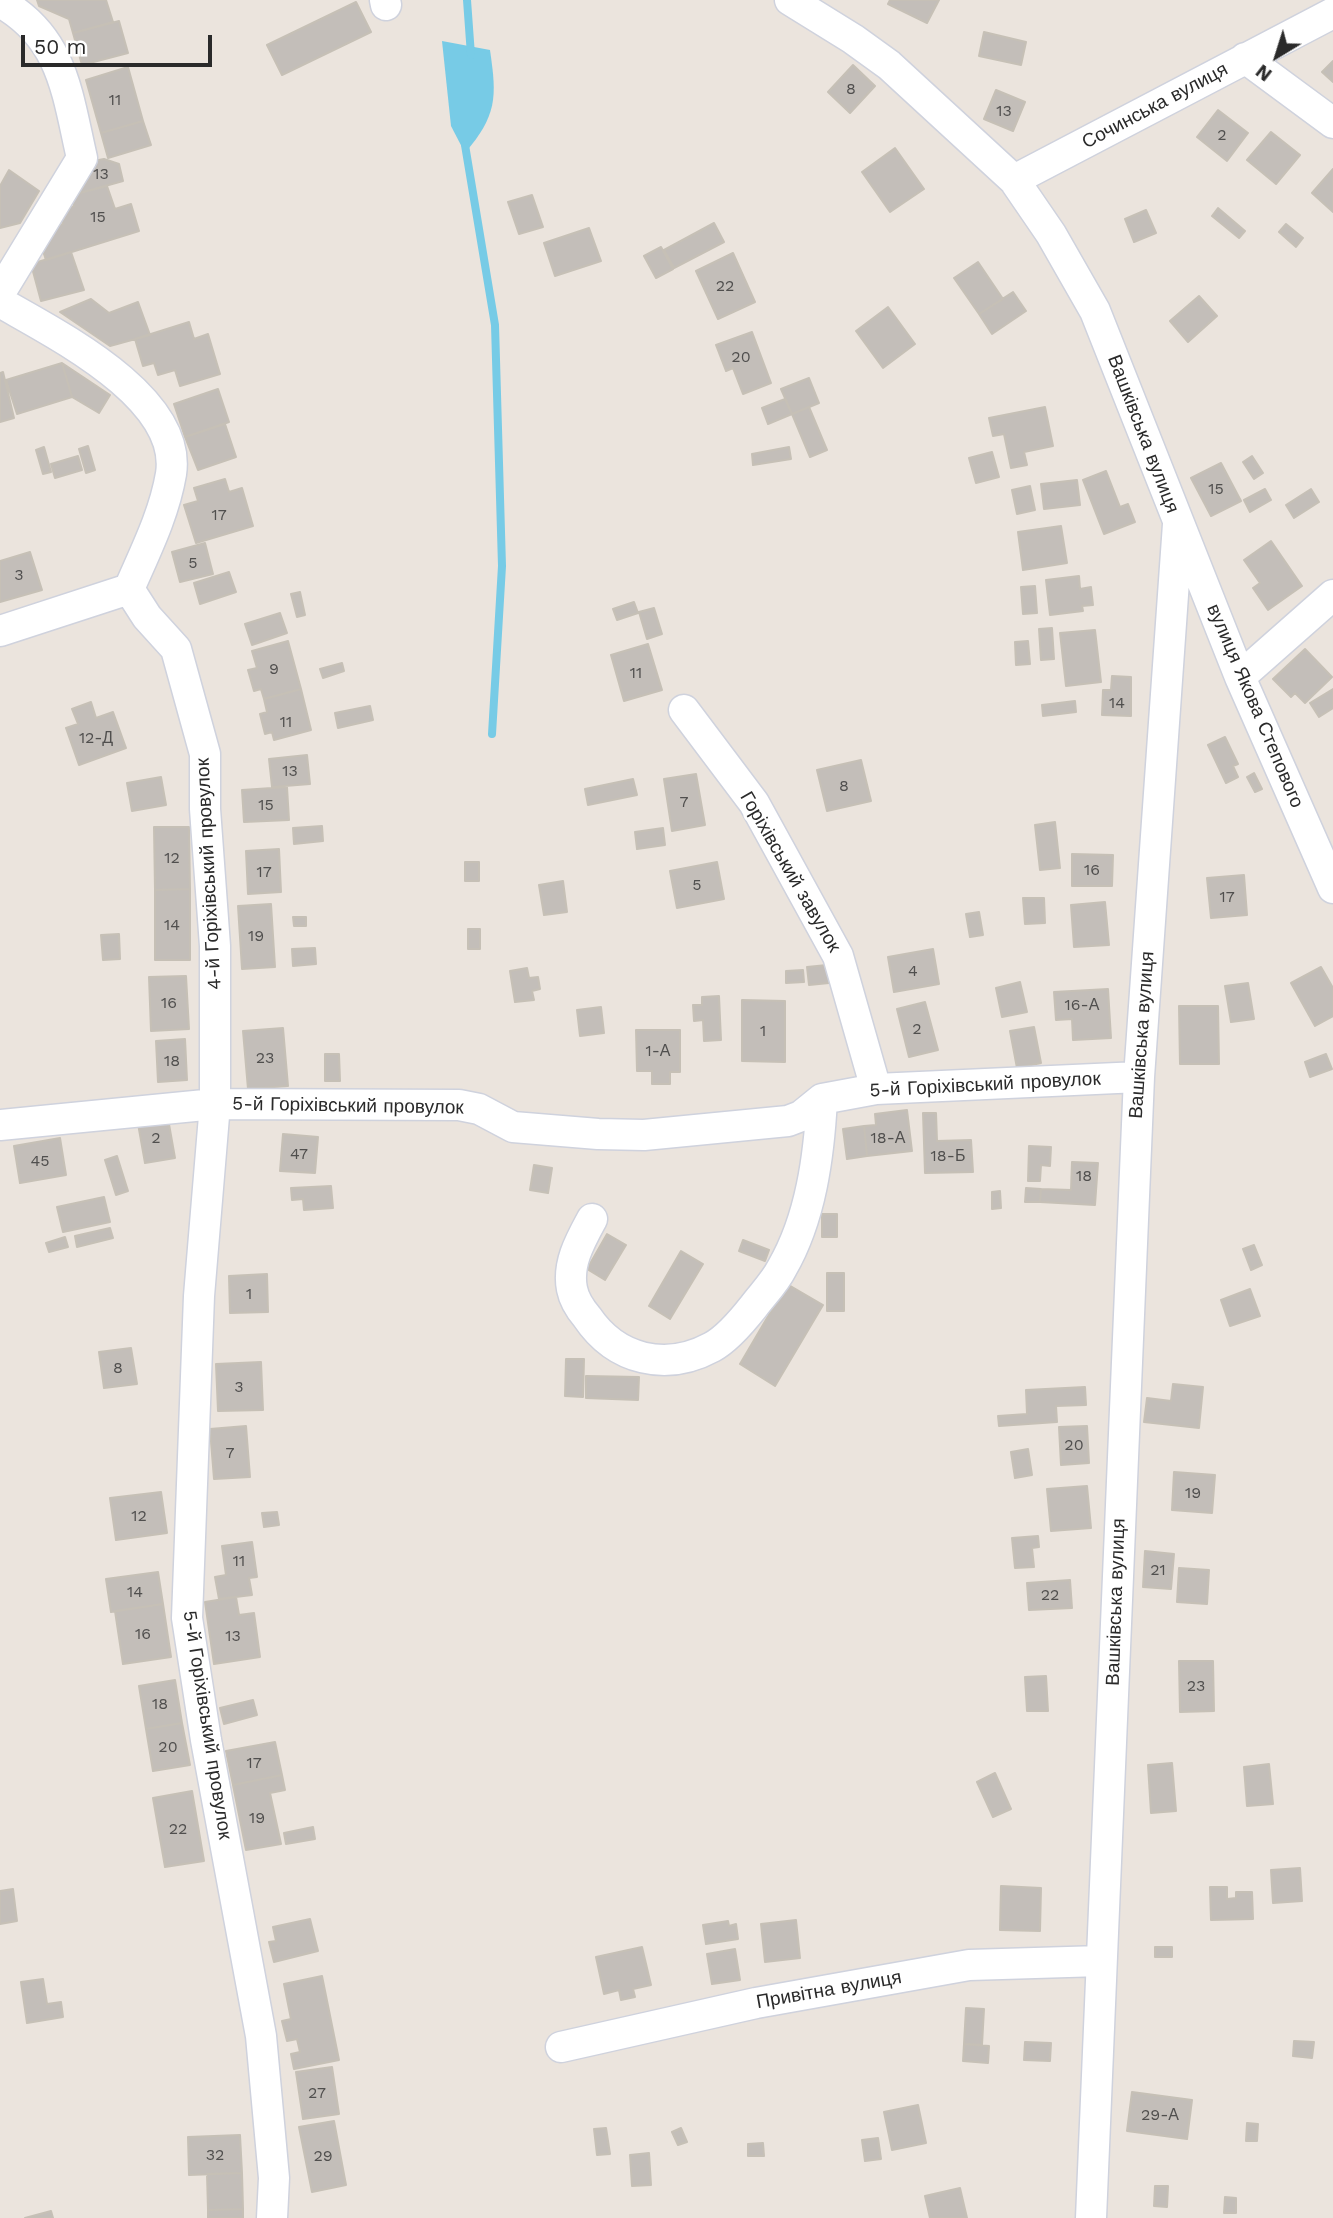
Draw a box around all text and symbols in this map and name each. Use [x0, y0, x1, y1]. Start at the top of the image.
scale bar [24, 21, 215, 65]
north arrow [1242, 21, 1312, 91]
text: 50 m [34, 34, 86, 59]
street label: Сочинська вулиця [1078, 58, 1232, 154]
text: N [1251, 60, 1276, 86]
house number: 8 [846, 79, 856, 99]
house number: 11 [109, 90, 121, 110]
house number: 13 [996, 101, 1012, 121]
house number: 2 [1217, 125, 1227, 145]
house number: 13 [93, 164, 109, 184]
house number: 15 [90, 207, 106, 227]
house number: 22 [716, 276, 734, 296]
house number: 20 [731, 347, 751, 367]
street label: Вашківська вулиця [1102, 352, 1184, 516]
house number: 15 [1208, 479, 1224, 499]
house number: 17 [211, 505, 227, 525]
house number: 5 [188, 553, 198, 573]
house number: 3 [14, 565, 24, 585]
street label: вулиця Якова Степового [1202, 601, 1308, 811]
house number: 9 [269, 659, 279, 679]
house number: 11 [630, 663, 642, 683]
house number: 14 [1109, 693, 1125, 713]
house number: 11 [280, 712, 292, 732]
house number: 12-Д [79, 728, 113, 748]
street label: 4-й Горіхівський провулок [192, 757, 226, 991]
house number: 13 [282, 761, 298, 781]
house number: 8 [839, 776, 849, 796]
street label: Горіхівський завулок [735, 788, 845, 956]
house number: 7 [680, 792, 688, 812]
house number: 15 [258, 795, 274, 815]
house number: 12 [164, 848, 180, 868]
house number: 16 [1084, 860, 1100, 880]
house number: 17 [256, 862, 272, 882]
house number: 5 [692, 875, 702, 895]
house number: 17 [1219, 887, 1235, 907]
house number: 14 [164, 915, 180, 935]
house number: 19 [248, 926, 264, 946]
street label: Вашківська вулиця [1125, 951, 1159, 1119]
house number: 4 [908, 961, 918, 981]
house number: 16 [161, 993, 177, 1013]
house number: 16-А [1065, 995, 1099, 1015]
house number: 2 [912, 1019, 922, 1039]
house number: 1 [760, 1021, 766, 1041]
house number: 1-А [645, 1041, 671, 1061]
house number: 23 [256, 1048, 274, 1068]
house number: 18 [164, 1051, 180, 1071]
street label: 5-й Горіхівський провулок [869, 1068, 1101, 1102]
street label: 5-й Горіхівський провулок [232, 1093, 464, 1119]
house number: 2 [151, 1128, 161, 1148]
house number: 18-А [871, 1128, 905, 1148]
house number: 47 [290, 1144, 308, 1164]
house number: 18-Б [931, 1146, 965, 1166]
house number: 45 [30, 1151, 50, 1171]
house number: 18 [1076, 1166, 1092, 1186]
house number: 1 [246, 1284, 252, 1304]
house number: 8 [113, 1358, 123, 1378]
house number: 3 [234, 1377, 244, 1397]
house number: 20 [1064, 1435, 1084, 1455]
house number: 7 [226, 1443, 234, 1463]
house number: 19 [1185, 1483, 1201, 1503]
house number: 12 [131, 1506, 147, 1526]
street label: Вашківська вулиця [1102, 1518, 1130, 1686]
house number: 11 [233, 1551, 245, 1571]
house number: 21 [1150, 1560, 1166, 1580]
house number: 14 [127, 1582, 143, 1602]
house number: 22 [1041, 1585, 1059, 1605]
street label: 5-й Горіхівський провулок [178, 1609, 236, 1841]
house number: 16 [135, 1624, 151, 1644]
house number: 13 [225, 1626, 241, 1646]
house number: 23 [1187, 1676, 1205, 1696]
house number: 18 [152, 1694, 168, 1714]
house number: 20 [158, 1737, 178, 1757]
house number: 17 [246, 1753, 262, 1773]
house number: 19 [249, 1808, 265, 1828]
house number: 22 [169, 1819, 187, 1839]
street label: Привітна вулиця [755, 1966, 903, 2014]
house number: 27 [308, 2083, 326, 2103]
house number: 29-А [1141, 2105, 1179, 2125]
house number: 32 [206, 2145, 224, 2165]
house number: 29 [313, 2146, 333, 2166]

